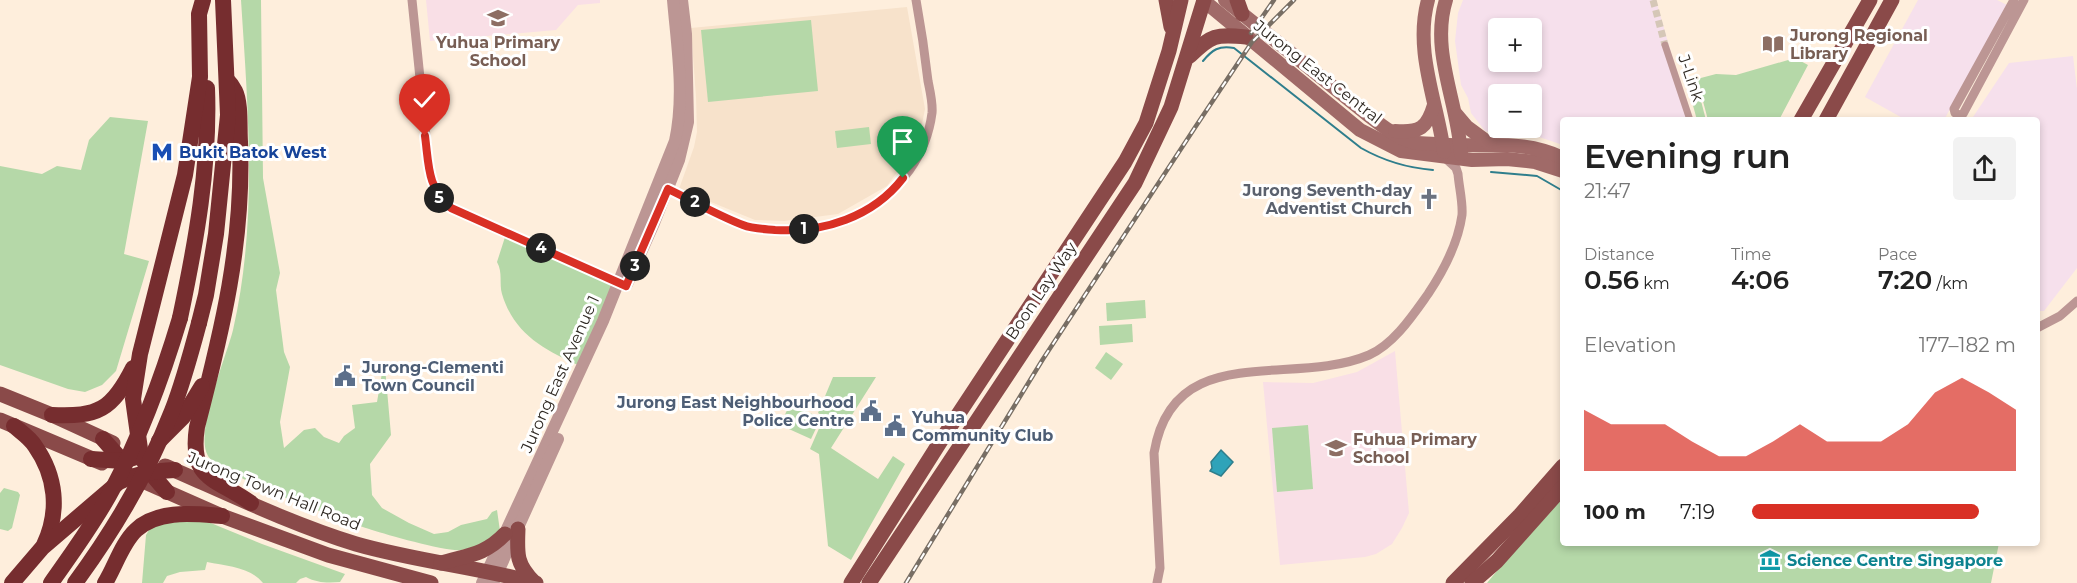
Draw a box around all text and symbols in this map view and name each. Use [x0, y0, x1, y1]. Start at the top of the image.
school or university icon: Yuhua Primary School [486, 6, 510, 30]
street label: Jurong East Central [1250, 16, 1386, 128]
map controls [1488, 18, 1542, 138]
button: + [1488, 18, 1542, 72]
place label: Jurong Regional Library [1789, 26, 1928, 63]
library icon: Jurong Regional Library [1761, 32, 1785, 56]
place label: Yuhua Primary School [435, 33, 560, 70]
street label: J-Link [1674, 51, 1708, 104]
pin [399, 74, 450, 136]
icon: check [408, 83, 441, 116]
button: − [1488, 84, 1542, 138]
pin [877, 116, 928, 178]
icon: arrive [886, 125, 919, 158]
text: Evening run [1584, 136, 1791, 176]
button: share [1953, 137, 2016, 200]
metro station icon: Bukit Batok West [150, 140, 174, 164]
place label: Bukit Batok West [179, 143, 327, 162]
text: 21:47 [1584, 179, 1631, 203]
place label: Jurong Seventh-day Adventist Church [1242, 181, 1412, 218]
pin: 5 [424, 183, 454, 213]
pin: 2 [680, 187, 710, 217]
church icon: Jurong Seventh-day Adventist Church [1417, 187, 1441, 211]
text: 5 [434, 188, 444, 207]
text: 2 [690, 192, 700, 211]
pin: 1 [789, 214, 819, 244]
text: 1 [801, 219, 807, 238]
pin: 4 [526, 233, 556, 263]
text: 4 [535, 238, 547, 257]
street label: Boon Lay Way [1001, 238, 1081, 343]
text: Distance [1584, 245, 1654, 264]
text: Time [1731, 245, 1771, 264]
text: Pace [1878, 245, 1917, 264]
pin: 3 [620, 251, 650, 281]
text: 3 [630, 256, 640, 275]
text: 0.56 [1584, 264, 1639, 296]
text: 4:06 [1731, 264, 1789, 296]
text: 7:20 [1878, 264, 1932, 296]
text: km [1639, 274, 1670, 293]
text: /km [1932, 274, 1968, 293]
street label: Jurong East Avenue 1 [516, 293, 603, 456]
text: Elevation [1584, 333, 1676, 357]
text: 177–182 m [1919, 333, 2016, 357]
place label: Jurong-Clementi Town Council [361, 358, 504, 395]
public building icon: Jurong-Clementi Town Council [333, 364, 357, 388]
place label: Jurong East Neighbourhood Police Centre [616, 393, 854, 430]
public building icon: Jurong East Neighbourhood Police Centre [859, 399, 883, 423]
place label: Yuhua Community Club [911, 408, 1053, 445]
public building icon: Yuhua Community Club [883, 414, 907, 438]
place label: Fuhua Primary School [1353, 430, 1477, 467]
school or university icon: Fuhua Primary School [1324, 436, 1348, 460]
street label: Jurong Town Hall Road [184, 447, 363, 535]
text: 100 m [1584, 500, 1646, 524]
text: 7:19 [1680, 500, 1715, 524]
museum icon: Science Centre Singapore [1758, 548, 1782, 572]
place label: Science Centre Singapore [1787, 551, 2003, 570]

